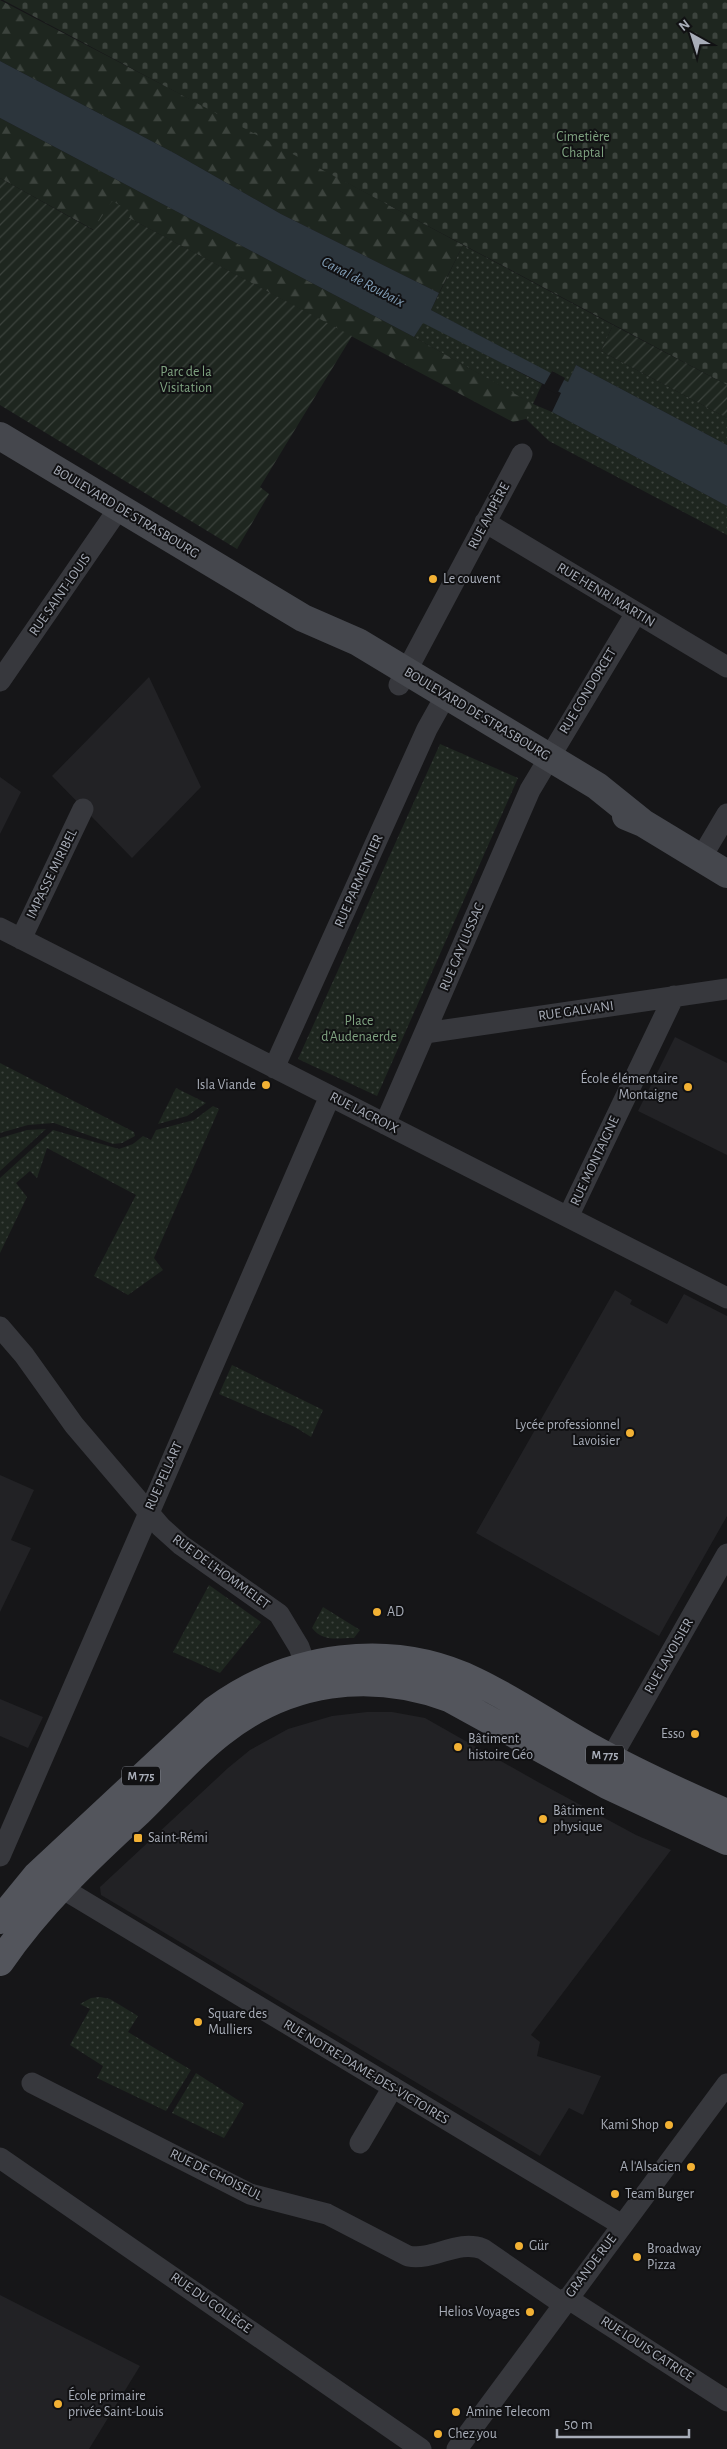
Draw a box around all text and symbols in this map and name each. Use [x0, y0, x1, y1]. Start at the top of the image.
north arrow [667, 10, 717, 60]
text: N [676, 17, 693, 34]
park label: Cimetière Chaptal [556, 130, 610, 160]
water label: Canal de Roubaix [319, 254, 407, 310]
park label: Parc de la Visitation [160, 365, 212, 395]
street label: BOULEVARD DE STRASBOURG [51, 463, 201, 561]
street label: RUE AMPÈRE [463, 479, 512, 552]
street label: RUE SAINT-LOUIS [27, 552, 93, 638]
street label: RUE HENRI MARTIN [555, 560, 657, 630]
place label: Le couvent [443, 572, 501, 586]
marker: Le couvent [427, 573, 439, 585]
street label: RUE CONDORCET [557, 645, 619, 736]
street label: BOULEVARD DE STRASBOURG [402, 665, 552, 763]
street label: IMPASSE MIRIBEL [24, 827, 80, 921]
street label: RUE PARMENTIER [332, 832, 386, 930]
street label: RUE GAY LUSSAC [437, 901, 487, 993]
street label: RUE GALVANI [537, 999, 615, 1023]
park label: Place d'Audenaerde [321, 1014, 397, 1044]
place label: École élémentaire Montaigne [581, 1069, 678, 1102]
place label: Isla Viande [197, 1078, 256, 1092]
marker: Isla Viande [260, 1079, 272, 1091]
marker: École élémentaire Montaigne [682, 1081, 694, 1093]
street label: RUE LACROIX [327, 1090, 401, 1136]
street label: RUE MONTAIGNE [568, 1114, 622, 1208]
place label: Lycée professionnel Lavoisier [515, 1418, 620, 1448]
marker: Lycée professionnel Lavoisier [624, 1427, 636, 1439]
street label: RUE PELLART [143, 1440, 185, 1512]
street label: RUE DE L'HOMMELET [170, 1532, 272, 1612]
place label: AD [387, 1605, 404, 1619]
marker: AD [371, 1606, 383, 1618]
street label: RUE LAVOISIER [642, 1616, 696, 1696]
place label: Esso [661, 1727, 685, 1741]
marker: Esso [689, 1728, 701, 1740]
place label: Bâtiment histoire Géo [468, 1732, 533, 1762]
marker: Bâtiment histoire Géo [452, 1741, 464, 1753]
road number: M 775 [586, 1746, 624, 1764]
road number: M 775 [122, 1766, 160, 1785]
place label: Bâtiment physique [553, 1804, 605, 1834]
marker: Bâtiment physique [537, 1813, 549, 1825]
place label: Saint-Rémi [148, 1831, 208, 1845]
marker: Saint-Rémi [132, 1832, 144, 1844]
place label: Square des Mulliers [208, 2007, 267, 2037]
marker: Square des Mulliers [192, 2016, 204, 2028]
street label: RUE NOTRE-DAME-DES-VICTOIRES [281, 2017, 451, 2127]
place label: Kami Shop [601, 2118, 659, 2132]
marker: Kami Shop [663, 2119, 675, 2131]
street label: RUE DE CHOISEUL [168, 2147, 264, 2203]
place label: A l'Alsacien [620, 2160, 681, 2174]
marker: A l'Alsacien [685, 2161, 697, 2173]
place label: Team Burger [625, 2187, 695, 2201]
marker: Team Burger [609, 2188, 621, 2200]
street label: GRANDE RUE [563, 2232, 619, 2300]
place label: Gür [529, 2239, 549, 2253]
marker: Gür [513, 2240, 525, 2252]
place label: Broadway Pizza [647, 2242, 701, 2272]
marker: Broadway Pizza [631, 2251, 643, 2263]
street label: RUE DU COLLÈGE [168, 2268, 256, 2336]
place label: Helios Voyages [438, 2305, 520, 2319]
marker: Helios Voyages [524, 2306, 536, 2318]
street label: RUE LOUIS CATRICE [598, 2314, 696, 2384]
place label: École primaire privée Saint-Louis [68, 2386, 164, 2419]
marker: École primaire privée Saint-Louis [52, 2398, 64, 2410]
place label: Amine Telecom [466, 2405, 550, 2419]
marker: Amine Telecom [450, 2406, 462, 2418]
scale bar [557, 2406, 690, 2438]
text: 50 m [564, 2417, 593, 2432]
place label: Chez you [448, 2427, 497, 2441]
marker: Chez you [432, 2428, 444, 2440]

